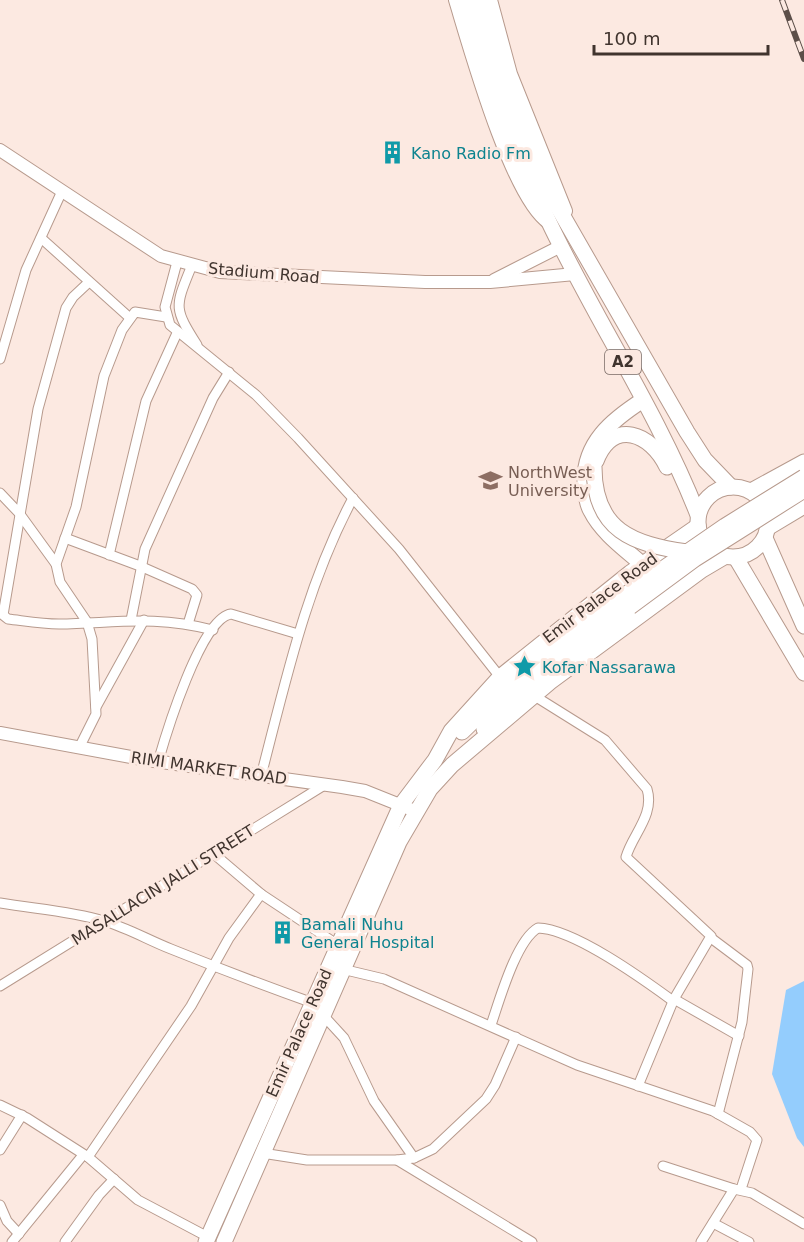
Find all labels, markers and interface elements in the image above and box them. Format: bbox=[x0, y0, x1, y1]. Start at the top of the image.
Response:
scale bar bbox=[594, 18, 768, 56]
text: 100 m bbox=[603, 28, 661, 49]
building icon: Kano Radio Fm bbox=[380, 140, 406, 166]
place label: Kano Radio Fm bbox=[411, 144, 531, 163]
street label: Stadium Road bbox=[207, 259, 321, 287]
road number: A2 bbox=[605, 350, 641, 374]
place label: NorthWest University bbox=[508, 463, 592, 500]
school or university icon: NorthWest University bbox=[477, 468, 503, 494]
street label: Emir Palace Road bbox=[539, 549, 661, 647]
place icon: Kofar Nassarawa bbox=[511, 654, 537, 680]
place label: Kofar Nassarawa bbox=[542, 658, 676, 677]
street label: RIMI MARKET ROAD bbox=[130, 748, 288, 788]
street label: MASALLACIN JALLI STREET bbox=[68, 821, 258, 949]
place label: Bamali Nuhu General Hospital bbox=[301, 915, 434, 952]
building icon: Bamali Nuhu General Hospital bbox=[270, 920, 296, 946]
street label: Emir Palace Road bbox=[262, 966, 336, 1100]

